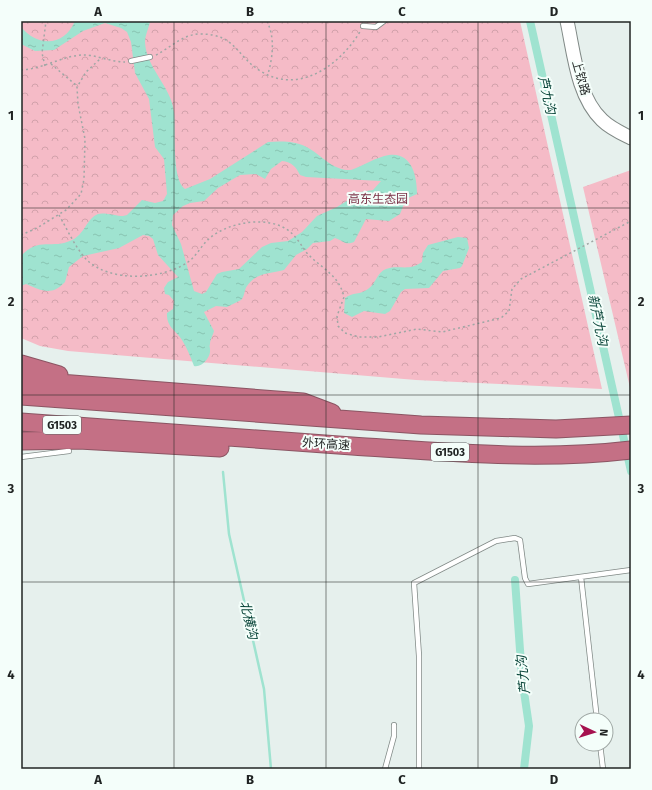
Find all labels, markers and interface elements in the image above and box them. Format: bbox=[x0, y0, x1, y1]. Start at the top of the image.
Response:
text: A bbox=[93, 4, 102, 19]
text: B bbox=[246, 4, 254, 19]
text: C bbox=[398, 4, 406, 19]
text: D bbox=[550, 4, 559, 19]
street label: 上钦路 bbox=[569, 59, 593, 97]
water label: 芦九沟 bbox=[535, 74, 559, 118]
text: 1 bbox=[8, 108, 14, 123]
text: 1 bbox=[638, 108, 644, 123]
park label: 高东生态园 bbox=[348, 192, 408, 206]
water label: 新芦九沟 bbox=[585, 293, 611, 349]
text: 2 bbox=[8, 294, 15, 309]
text: 2 bbox=[638, 294, 645, 309]
road number: G1503 bbox=[43, 416, 81, 434]
street label: 外环高速 bbox=[302, 435, 350, 453]
road number: G1503 bbox=[431, 443, 469, 461]
text: 3 bbox=[7, 481, 15, 496]
text: 3 bbox=[637, 481, 645, 496]
water label: 北横沟 bbox=[237, 599, 261, 643]
water label: 芦九沟 bbox=[513, 653, 532, 695]
text: 4 bbox=[7, 667, 15, 682]
text: 4 bbox=[637, 667, 645, 682]
north arrow bbox=[574, 712, 614, 752]
text: N bbox=[597, 729, 610, 737]
text: A bbox=[93, 772, 102, 787]
text: B bbox=[246, 772, 254, 787]
text: C bbox=[398, 772, 406, 787]
text: D bbox=[550, 772, 559, 787]

